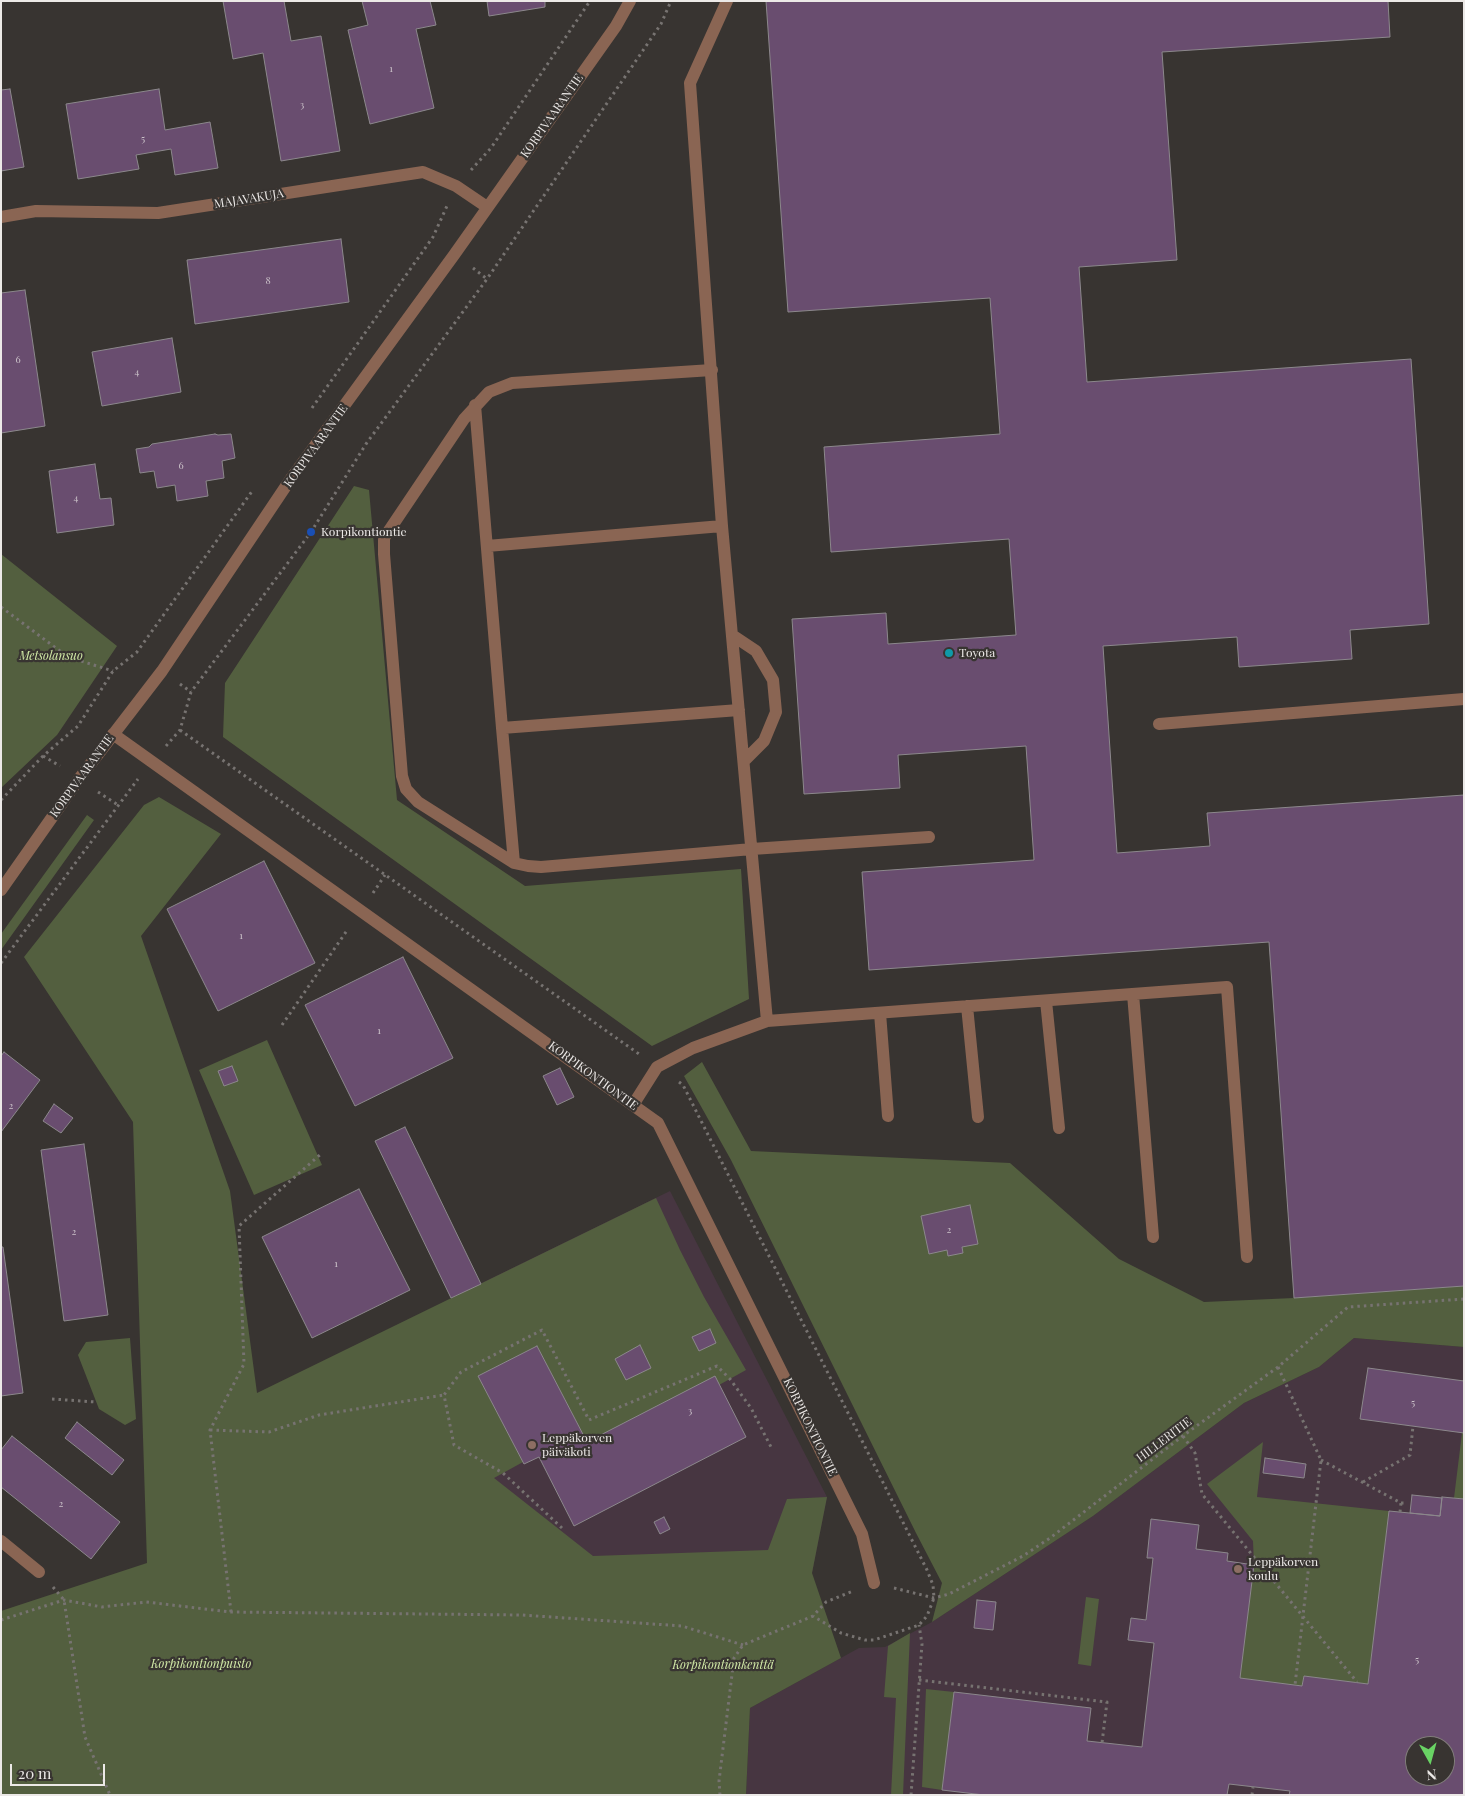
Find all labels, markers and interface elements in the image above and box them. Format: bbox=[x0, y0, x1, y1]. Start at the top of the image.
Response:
house number: 1 bbox=[389, 63, 393, 75]
street label: KORPIVAARANTIE bbox=[518, 71, 586, 161]
house number: 3 bbox=[300, 99, 304, 111]
house number: 5 bbox=[141, 133, 145, 145]
street label: MAJAVAKUJA bbox=[213, 186, 285, 212]
house number: 8 bbox=[265, 275, 271, 287]
house number: 6 bbox=[15, 354, 21, 366]
house number: 4 bbox=[135, 366, 139, 378]
street label: KORPIVAARANTIE bbox=[281, 402, 351, 490]
house number: 6 bbox=[178, 460, 184, 472]
house number: 4 bbox=[74, 492, 78, 504]
place label: Korpikontiontie bbox=[321, 525, 407, 539]
marker: Korpikontiontie bbox=[305, 526, 317, 538]
place label: Toyota bbox=[959, 646, 995, 660]
marker: Toyota bbox=[943, 647, 955, 659]
park label: Metsolansuo bbox=[19, 649, 83, 663]
street label: KORPIVAARANTIE bbox=[47, 732, 117, 820]
house number: 1 bbox=[239, 930, 243, 942]
house number: 1 bbox=[377, 1025, 381, 1037]
street label: KORPIKONTIONTIE bbox=[545, 1039, 641, 1113]
house number: 2 bbox=[9, 1100, 13, 1112]
house number: 2 bbox=[947, 1224, 951, 1236]
house number: 2 bbox=[72, 1226, 76, 1238]
house number: 1 bbox=[334, 1258, 338, 1270]
street label: KORPIKONTIONTIE bbox=[780, 1376, 840, 1478]
house number: 5 bbox=[1411, 1397, 1415, 1409]
house number: 3 bbox=[688, 1405, 692, 1417]
street label: HILLERITIE bbox=[1134, 1415, 1194, 1465]
place label: Leppäkorven päiväkoti bbox=[542, 1431, 612, 1459]
marker: Leppäkorven päiväkoti bbox=[526, 1439, 538, 1451]
house number: 2 bbox=[59, 1498, 63, 1510]
place label: Leppäkorven koulu bbox=[1248, 1555, 1318, 1583]
marker: Leppäkorven koulu bbox=[1232, 1563, 1244, 1575]
house number: 5 bbox=[1415, 1654, 1419, 1666]
park label: Korpikontionpuisto bbox=[151, 1657, 251, 1671]
park label: Korpikontionkenttä bbox=[672, 1658, 774, 1672]
north arrow bbox=[1405, 1736, 1455, 1786]
scale bar bbox=[12, 1754, 108, 1786]
text: 20 m bbox=[18, 1763, 51, 1783]
text: N bbox=[1426, 1765, 1438, 1785]

